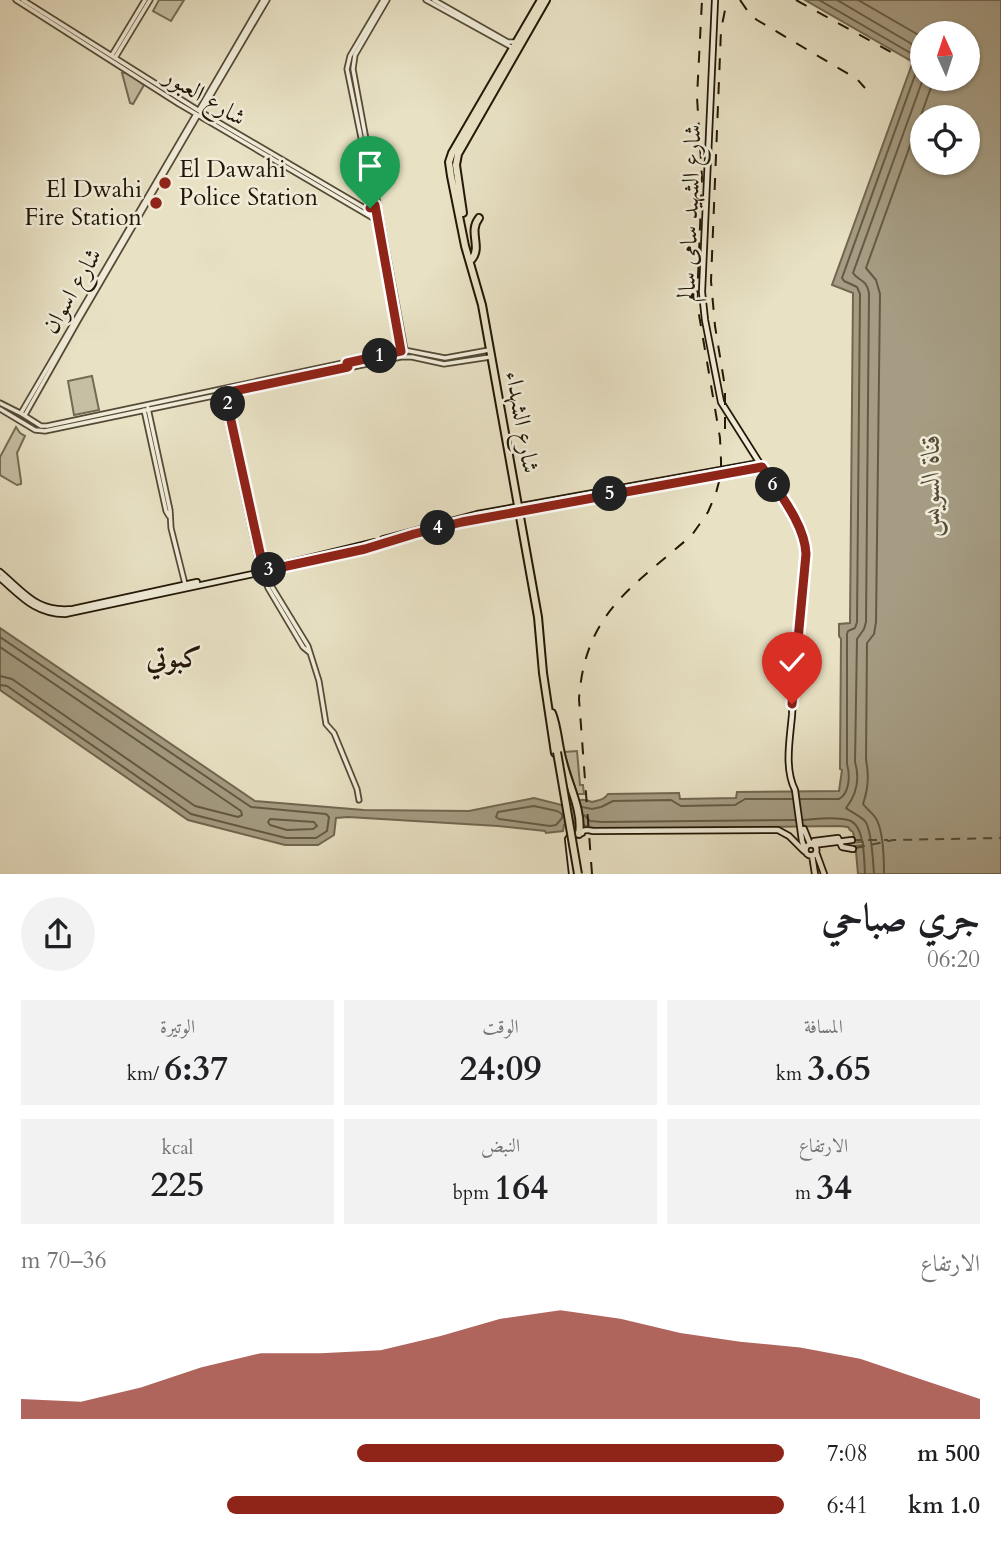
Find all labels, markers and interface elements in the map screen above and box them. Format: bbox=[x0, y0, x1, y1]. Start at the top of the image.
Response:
north arrow bbox=[910, 21, 980, 91]
map controls bbox=[910, 21, 980, 175]
street label: شارع العبور bbox=[155, 59, 252, 137]
button: locate bbox=[910, 105, 980, 175]
street label: شارع الشهيد سامى سالم bbox=[670, 124, 714, 302]
pin bbox=[340, 136, 400, 208]
icon: arrive bbox=[351, 147, 389, 185]
place label: El Dawahi Police Station bbox=[179, 153, 319, 214]
place label: El Dwahi Fire Station bbox=[25, 173, 142, 234]
marker: El Dawahi Police Station bbox=[157, 175, 173, 191]
marker: El Dwahi Fire Station bbox=[148, 195, 164, 211]
street label: شارع اسوان bbox=[34, 242, 112, 342]
pin: 1 bbox=[362, 338, 398, 374]
text: 1 bbox=[375, 342, 384, 368]
street label: شارع الشهداء bbox=[494, 368, 547, 476]
pin: 2 bbox=[210, 386, 246, 422]
text: 2 bbox=[223, 390, 232, 416]
water label: قناة السويس bbox=[913, 434, 948, 538]
pin: 6 bbox=[756, 468, 790, 503]
text: 6 bbox=[768, 471, 777, 497]
pin: 5 bbox=[592, 476, 628, 512]
text: 5 bbox=[605, 480, 614, 506]
pin: 4 bbox=[420, 510, 456, 546]
text: 4 bbox=[433, 514, 442, 540]
pin: 3 bbox=[252, 552, 286, 588]
text: 3 bbox=[264, 556, 273, 582]
pin bbox=[762, 632, 822, 704]
district label: كبوتي bbox=[145, 639, 202, 680]
icon: check bbox=[773, 643, 811, 681]
text: جري صباحي bbox=[821, 892, 980, 944]
button: share bbox=[21, 897, 95, 971]
text: 06:20 bbox=[927, 944, 980, 975]
text: الوتيرة bbox=[160, 1014, 195, 1040]
text: الوقت bbox=[482, 1014, 519, 1040]
text: المسافة bbox=[804, 1014, 843, 1040]
text: 6:37 bbox=[164, 1045, 228, 1093]
text: 24:09 bbox=[460, 1045, 541, 1093]
text: 3.65 bbox=[807, 1045, 871, 1093]
text: /km bbox=[127, 1061, 164, 1087]
text: km bbox=[776, 1061, 807, 1087]
text: النبض bbox=[481, 1133, 520, 1159]
text: الارتفاع bbox=[799, 1133, 848, 1159]
text: kcal bbox=[162, 1135, 193, 1161]
text: 225 bbox=[151, 1161, 204, 1209]
text: 164 bbox=[494, 1164, 548, 1212]
text: 34 bbox=[816, 1164, 852, 1212]
text: bpm bbox=[453, 1180, 494, 1206]
text: m bbox=[795, 1180, 816, 1206]
text: 36–70 m bbox=[21, 1245, 106, 1276]
text: الارتفاع bbox=[920, 1248, 980, 1279]
text: 7:08 bbox=[827, 1438, 868, 1469]
text: 500 m bbox=[917, 1438, 980, 1469]
text: 6:41 bbox=[827, 1490, 868, 1521]
text: 1.0 km bbox=[908, 1490, 980, 1521]

